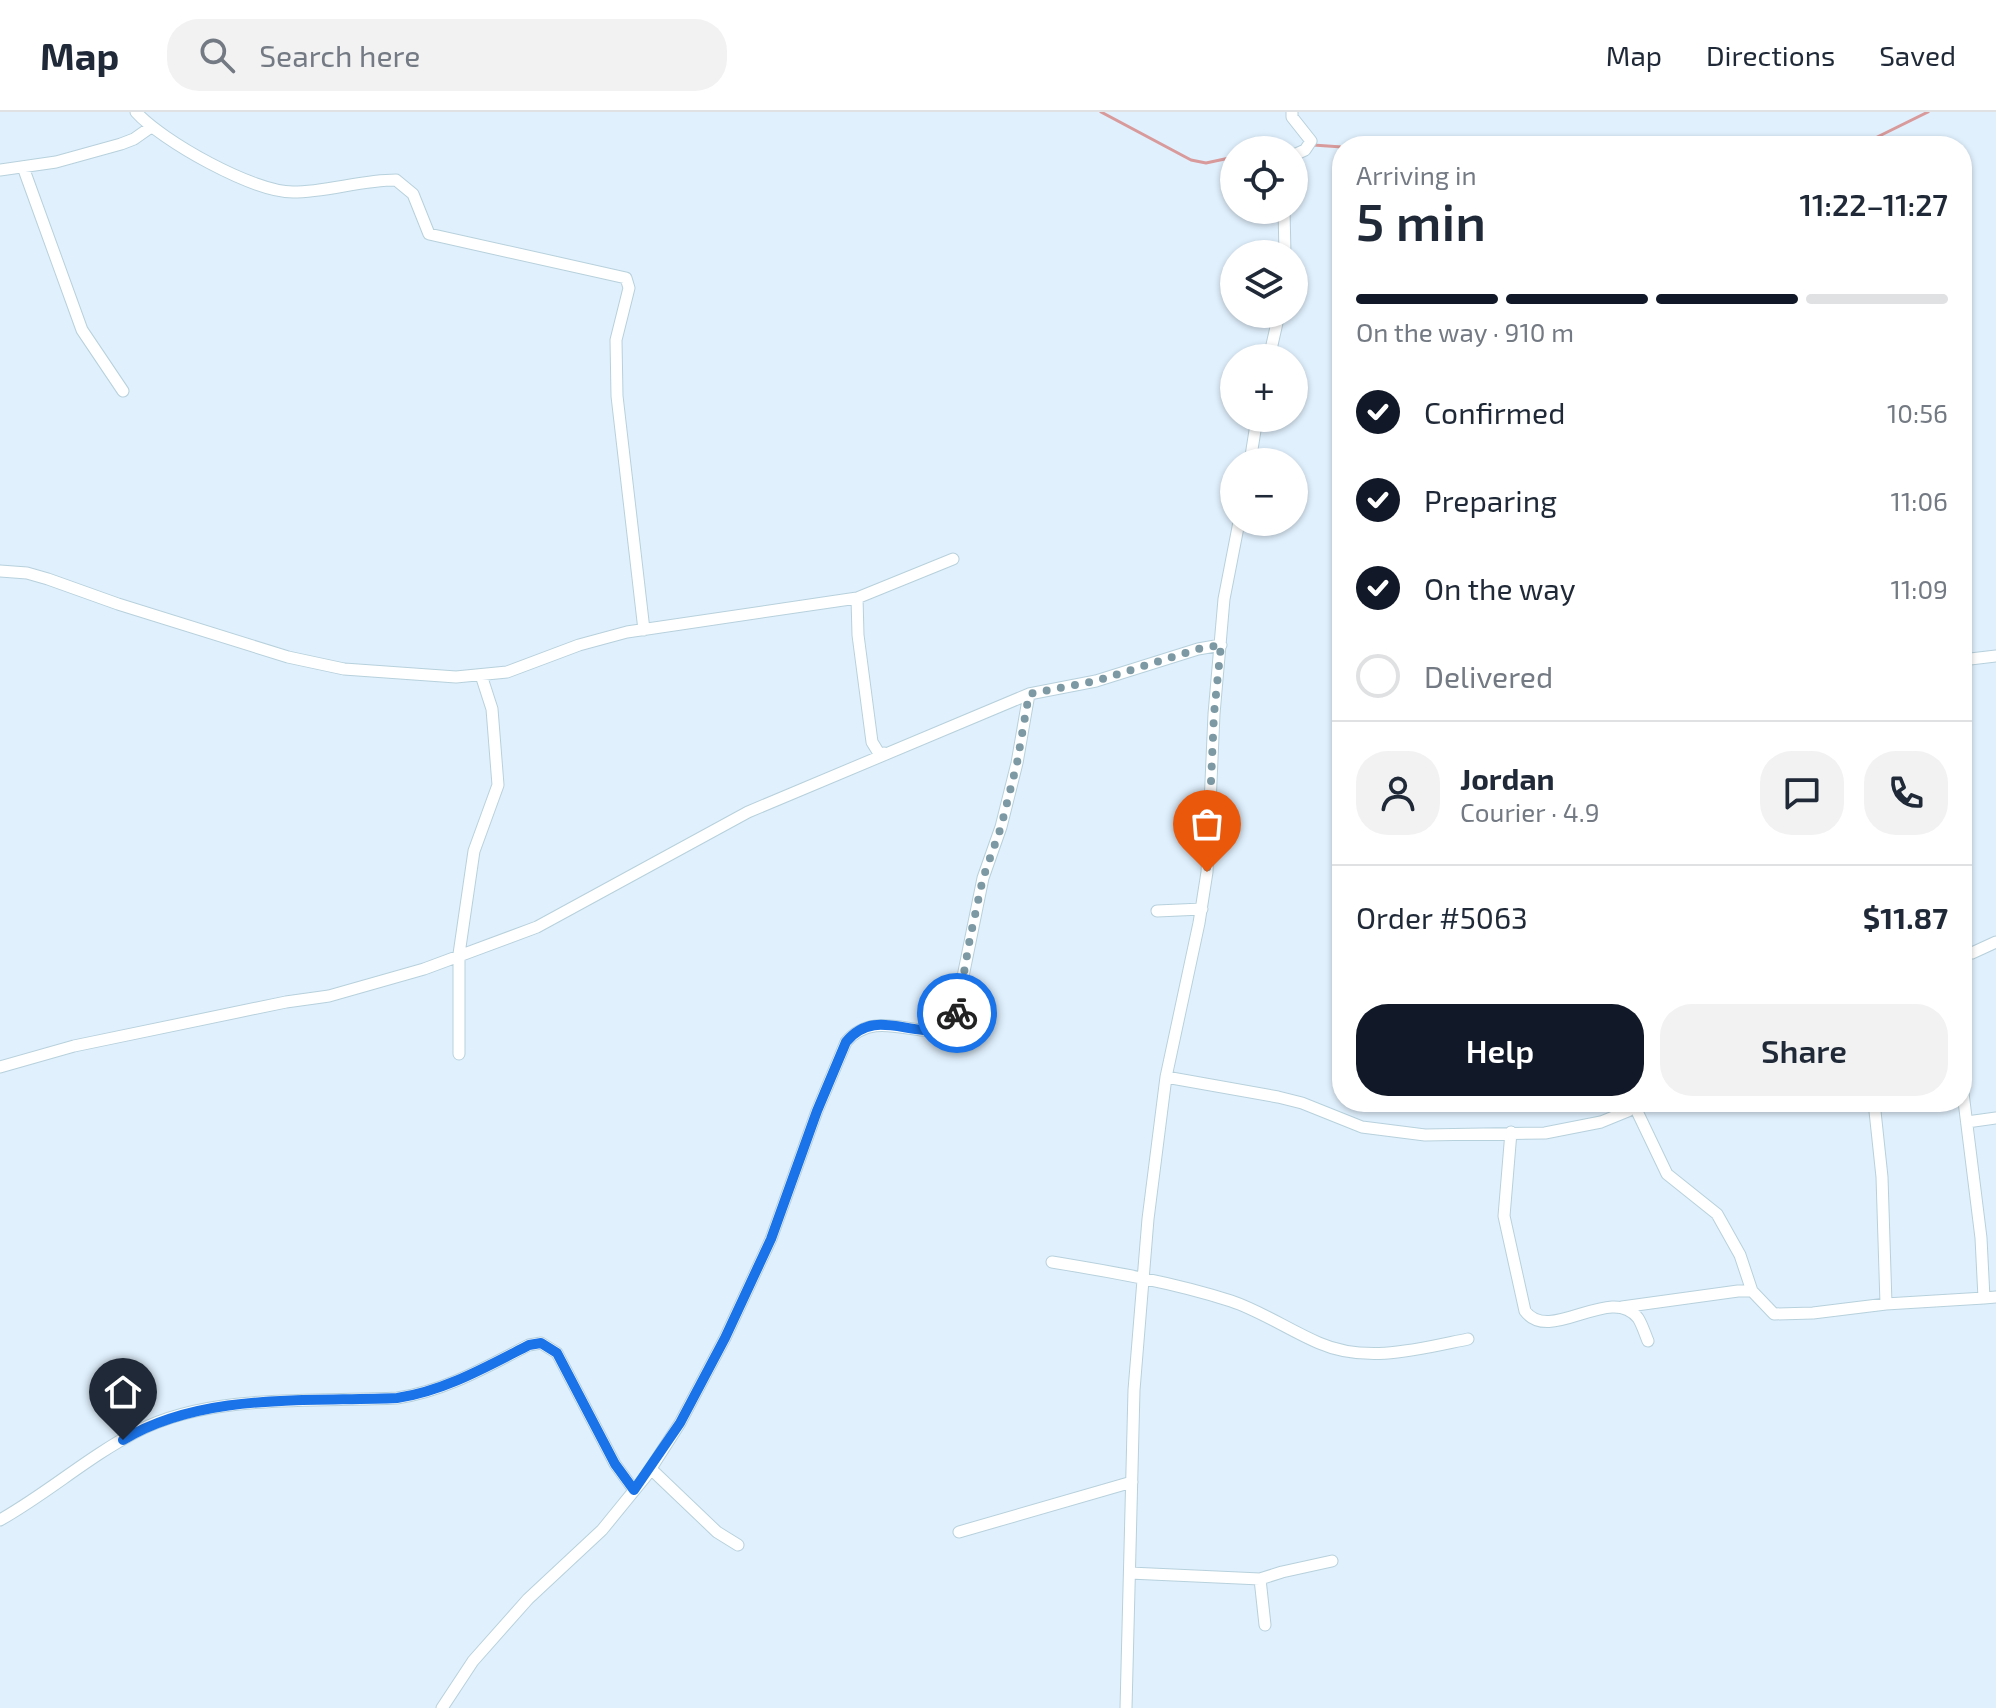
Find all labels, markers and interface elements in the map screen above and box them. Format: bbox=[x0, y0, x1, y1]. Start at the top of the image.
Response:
search box bbox=[167, 19, 727, 91]
text: Map bbox=[40, 32, 119, 78]
icon: search bbox=[195, 33, 239, 77]
text: Search here bbox=[259, 37, 420, 73]
text: Map bbox=[1606, 38, 1662, 72]
text: Directions bbox=[1706, 38, 1835, 72]
text: Saved bbox=[1879, 38, 1956, 72]
map controls bbox=[1220, 136, 1308, 536]
button: locate bbox=[1220, 136, 1308, 224]
text: Arriving in bbox=[1356, 159, 1477, 190]
text: 11:22–11:27 bbox=[1800, 186, 1948, 222]
text: 5 min bbox=[1356, 189, 1486, 251]
button: layers bbox=[1220, 240, 1308, 328]
text: On the way · 910 m bbox=[1356, 316, 1574, 347]
button: + bbox=[1220, 344, 1308, 432]
icon: check bbox=[1356, 390, 1400, 434]
text: Confirmed bbox=[1424, 394, 1565, 430]
text: 10:56 bbox=[1887, 397, 1948, 428]
button: − bbox=[1220, 448, 1308, 536]
icon: check bbox=[1356, 478, 1400, 522]
text: Preparing bbox=[1424, 482, 1557, 518]
text: 11:06 bbox=[1891, 485, 1948, 516]
icon: check bbox=[1356, 566, 1400, 610]
text: On the way bbox=[1424, 570, 1576, 606]
text: 11:09 bbox=[1891, 573, 1948, 604]
text: Delivered bbox=[1424, 658, 1553, 694]
button: person bbox=[1356, 751, 1440, 835]
button: chat bbox=[1760, 751, 1844, 835]
button: phone bbox=[1864, 751, 1948, 835]
text: Jordan bbox=[1460, 760, 1555, 796]
pin bbox=[1173, 790, 1241, 872]
text: Courier · 4.9 bbox=[1460, 796, 1600, 827]
icon: bag bbox=[1185, 802, 1229, 846]
text: Order #5063 bbox=[1356, 899, 1528, 935]
text: $11.87 bbox=[1863, 899, 1948, 935]
courier bbox=[917, 973, 997, 1053]
icon: bike bbox=[935, 991, 979, 1035]
button: Help bbox=[1356, 1004, 1644, 1096]
button: Share bbox=[1660, 1004, 1948, 1096]
pin bbox=[89, 1358, 157, 1440]
icon: home bbox=[101, 1370, 145, 1414]

